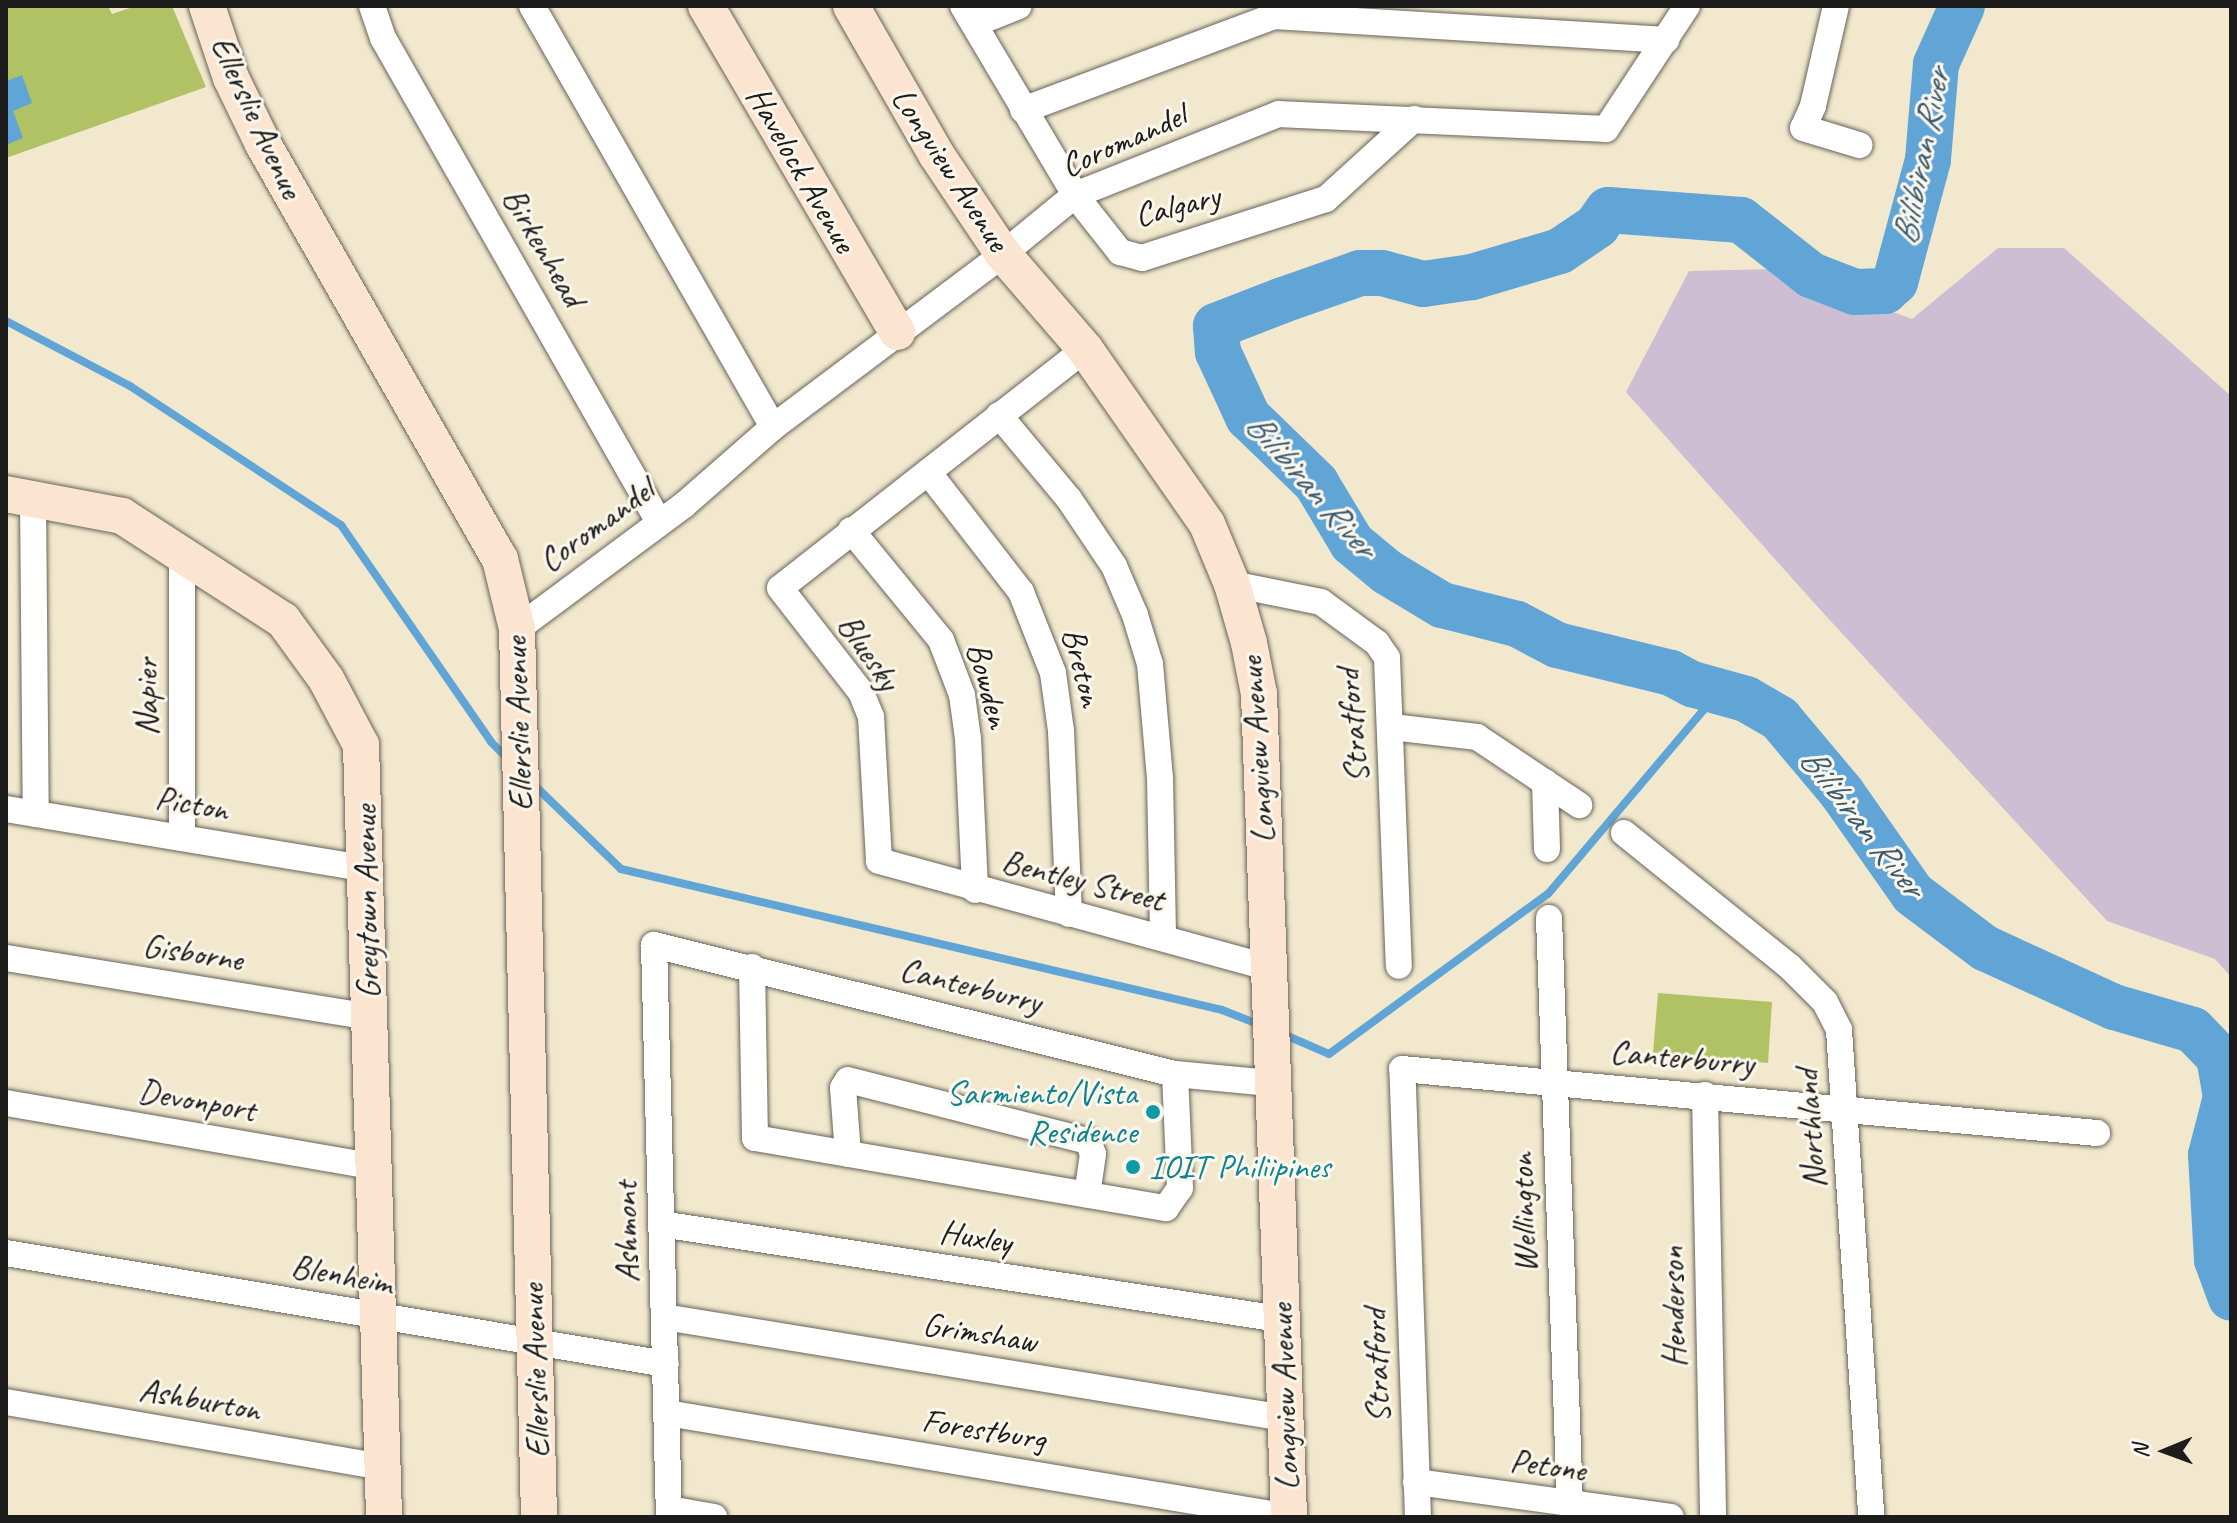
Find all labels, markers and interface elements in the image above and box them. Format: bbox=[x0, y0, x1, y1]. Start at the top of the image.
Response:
street label: Ellerslie Avenue bbox=[202, 30, 312, 204]
water label: Bilibiran River bbox=[1883, 66, 1959, 248]
street label: Havelock Avenue bbox=[738, 79, 866, 259]
street label: Longview Avenue bbox=[883, 80, 1019, 258]
street label: Coromandel bbox=[1054, 94, 1192, 186]
street label: Calgary bbox=[1130, 175, 1224, 235]
street label: Birkenhead bbox=[494, 180, 594, 314]
water label: Bilibiran River bbox=[1236, 404, 1386, 566]
street label: Coromandel bbox=[530, 470, 662, 580]
street label: Bluesky bbox=[829, 606, 909, 698]
street label: Breton bbox=[1054, 623, 1112, 711]
street label: Ellerslie Avenue bbox=[495, 636, 541, 812]
street label: Bowden bbox=[958, 638, 1020, 732]
street label: Longview Avenue bbox=[1230, 656, 1284, 844]
street label: Napier bbox=[126, 658, 166, 736]
street label: Stratford bbox=[1327, 667, 1377, 785]
water label: Bilibiran River bbox=[1790, 739, 1934, 905]
street label: Picton bbox=[152, 777, 232, 829]
street label: Greytown Avenue bbox=[344, 805, 388, 999]
street label: Bentley Street bbox=[998, 840, 1168, 920]
street label: Gisborne bbox=[140, 924, 246, 980]
street label: Canterburry bbox=[896, 948, 1046, 1022]
street label: Canterburry bbox=[1608, 1030, 1756, 1084]
street label: Northland bbox=[1785, 1068, 1835, 1190]
street label: Devonport bbox=[135, 1070, 259, 1130]
place label: Sarmiento/Vista Residence bbox=[946, 1072, 1137, 1152]
marker: Sarmiento/Vista Residence bbox=[1144, 1103, 1162, 1121]
place label: IOIT Philiipines bbox=[1149, 1147, 1330, 1187]
street label: Wellington bbox=[1501, 1152, 1545, 1274]
marker: IOIT Philiipines bbox=[1124, 1158, 1142, 1176]
street label: Ashmont bbox=[605, 1181, 647, 1283]
street label: Huxley bbox=[937, 1210, 1015, 1262]
street label: Blenheim bbox=[288, 1245, 396, 1303]
street label: Henderson bbox=[1652, 1246, 1694, 1368]
street label: Ellerslie Avenue bbox=[512, 1283, 558, 1459]
street label: Grimshaw bbox=[920, 1303, 1040, 1361]
street label: Longview Avenue bbox=[1260, 1303, 1308, 1491]
street label: Stratford bbox=[1354, 1308, 1398, 1424]
street label: Ashburton bbox=[136, 1368, 264, 1430]
street label: Forestburg bbox=[919, 1399, 1049, 1459]
north arrow bbox=[2125, 1411, 2205, 1491]
street label: Petone bbox=[1508, 1440, 1588, 1490]
text: N bbox=[2127, 1444, 2155, 1458]

